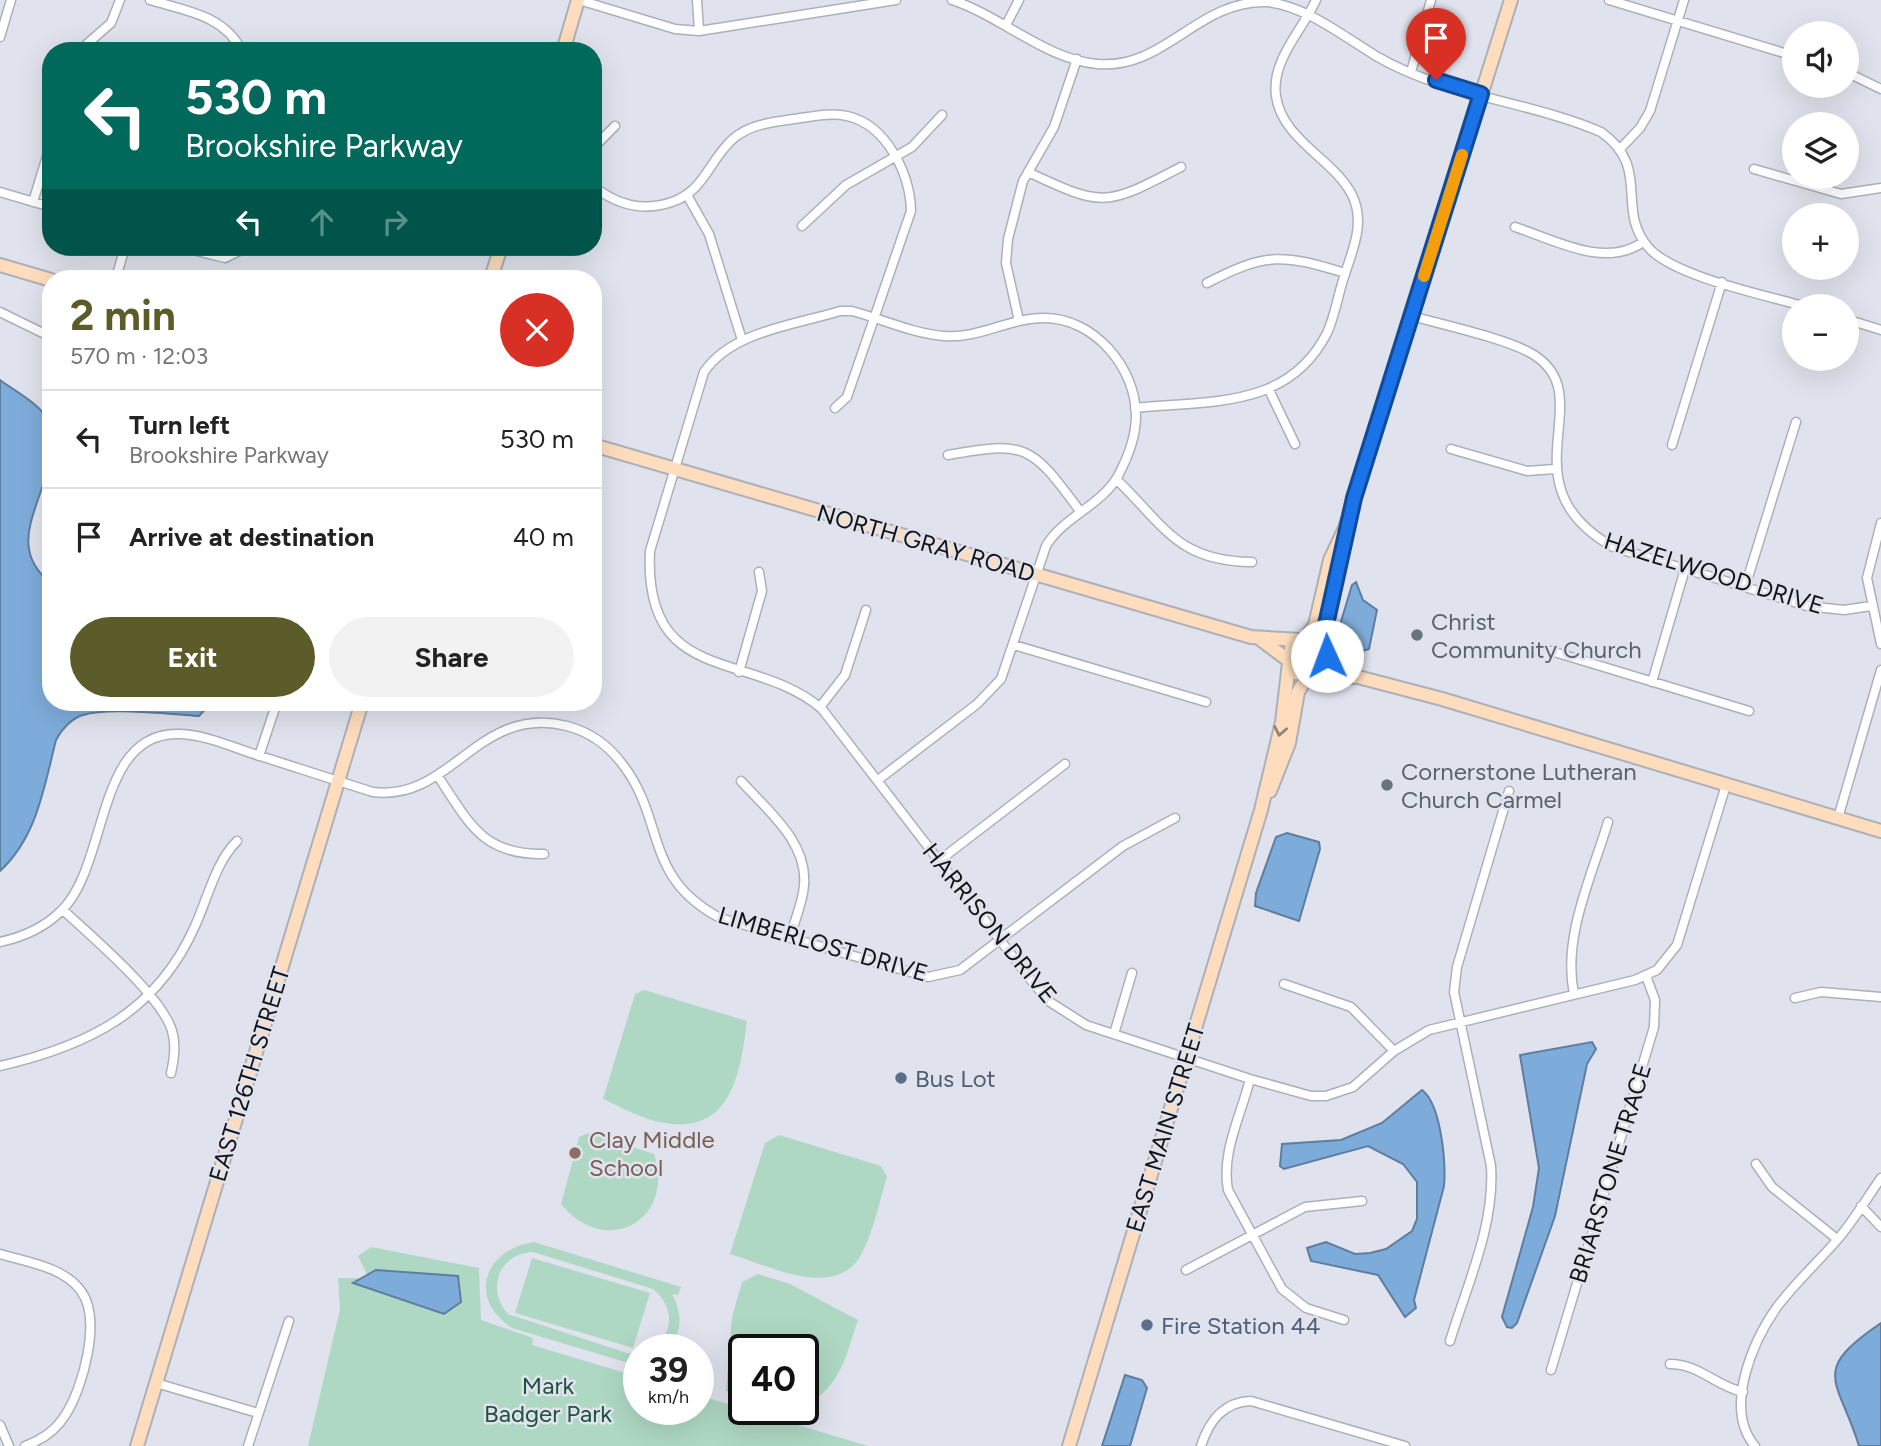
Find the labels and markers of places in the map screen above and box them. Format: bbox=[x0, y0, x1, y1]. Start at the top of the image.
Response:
pin bbox=[1406, 8, 1466, 80]
place label: Christ Community Church bbox=[1431, 607, 1642, 664]
marker: Christ Community Church bbox=[1409, 627, 1425, 643]
place label: Cornerstone Lutheran Church Carmel bbox=[1401, 757, 1637, 814]
marker: Cornerstone Lutheran Church Carmel bbox=[1379, 777, 1395, 793]
place label: Bus Lot bbox=[915, 1064, 996, 1093]
marker: Bus Lot bbox=[893, 1070, 909, 1086]
place label: Clay Middle School bbox=[589, 1125, 715, 1182]
marker: Clay Middle School bbox=[567, 1145, 583, 1161]
place label: Fire Station 44 bbox=[1161, 1311, 1321, 1340]
marker: Fire Station 44 bbox=[1139, 1317, 1155, 1333]

